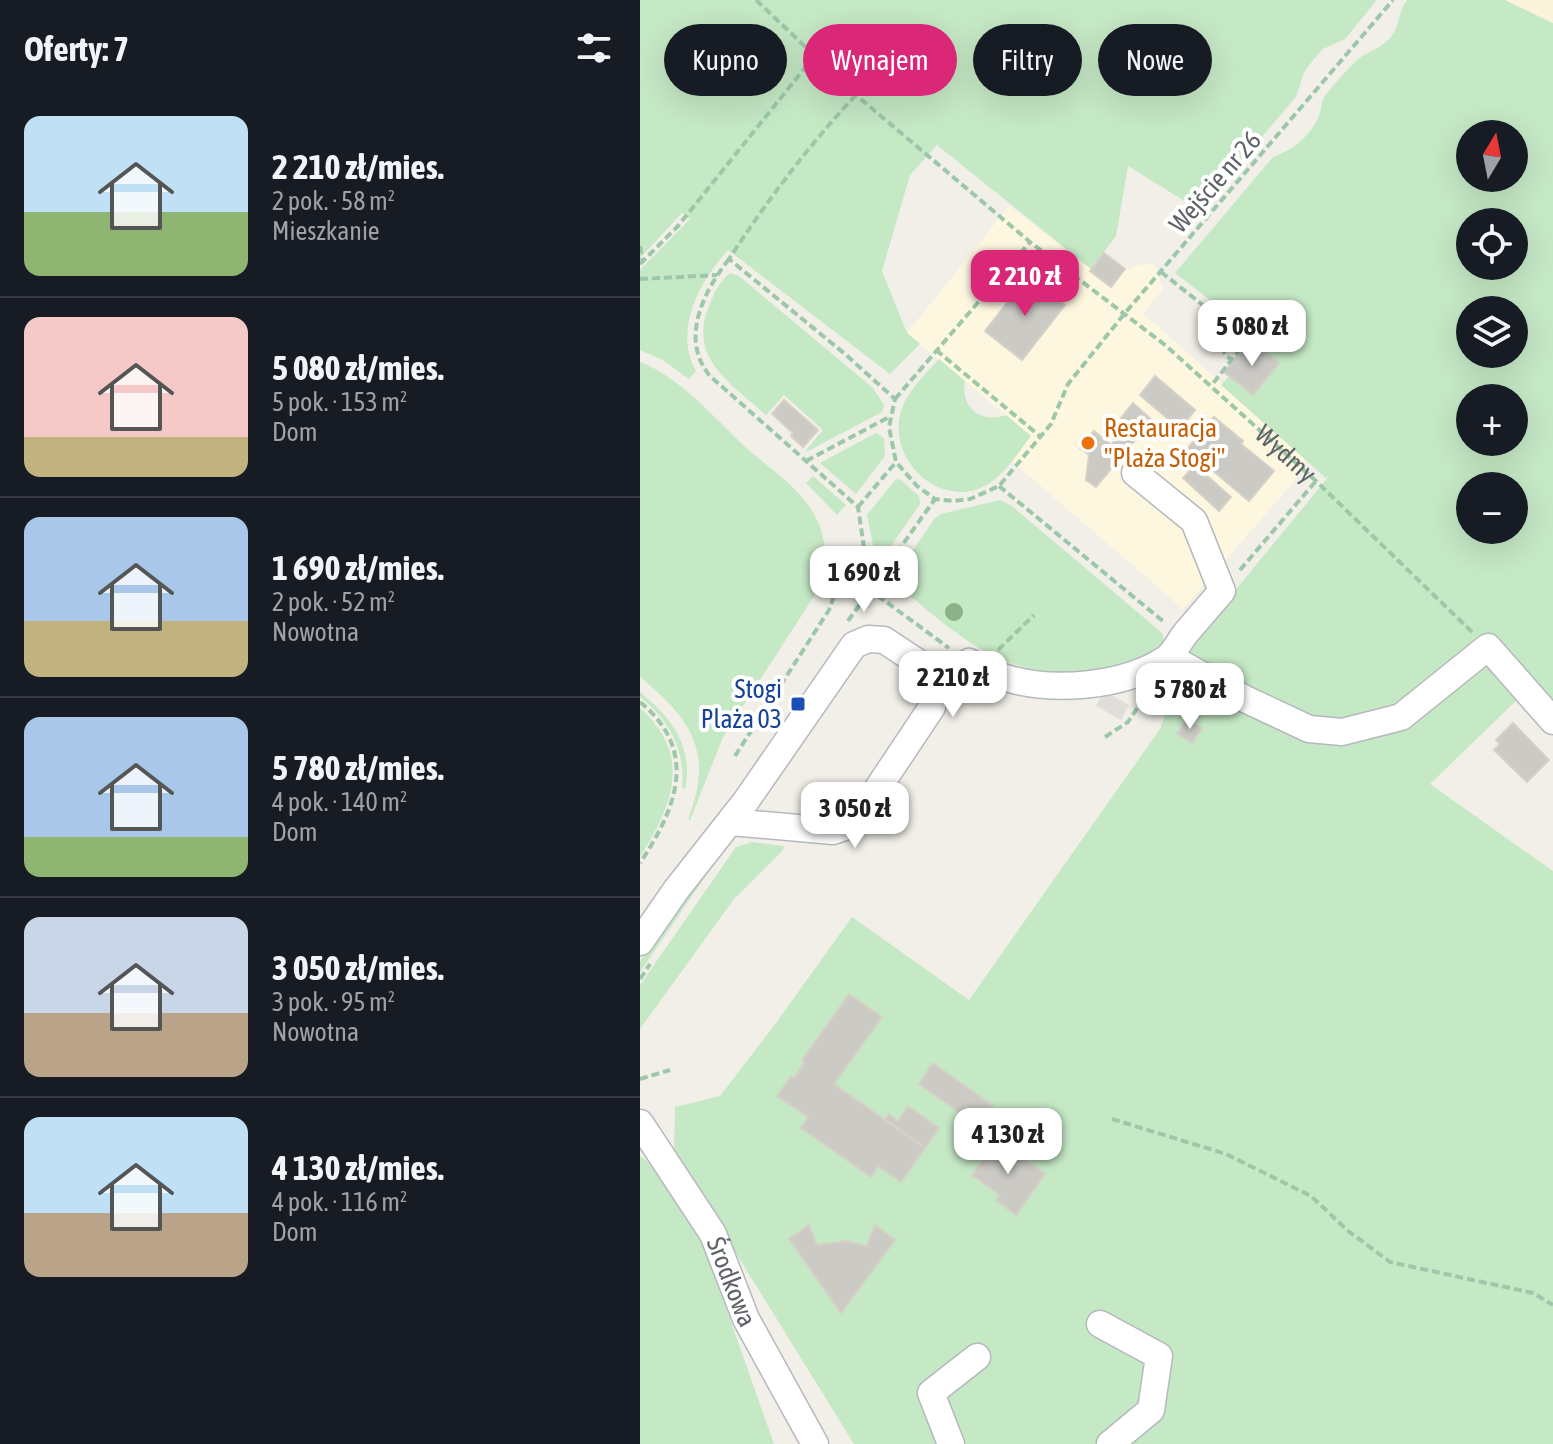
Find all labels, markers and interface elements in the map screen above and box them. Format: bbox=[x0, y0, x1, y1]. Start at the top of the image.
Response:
chip: Kupno bbox=[664, 24, 787, 96]
chip: Wynajem bbox=[803, 24, 957, 96]
chip: Filtry bbox=[973, 24, 1082, 96]
chip: Nowe bbox=[1098, 24, 1212, 96]
icon: filters bbox=[572, 26, 616, 70]
text: Oferty: 7 bbox=[24, 29, 129, 68]
north arrow bbox=[1456, 120, 1528, 192]
map controls bbox=[1456, 120, 1528, 544]
street label: Wejście nr 26 bbox=[1163, 125, 1267, 239]
text: 2 210 zł/mies. bbox=[272, 147, 444, 186]
icon: home bbox=[88, 148, 184, 244]
text: 2 pok. · 58 m² bbox=[272, 186, 395, 216]
button: locate bbox=[1456, 208, 1528, 280]
text: Mieszkanie bbox=[272, 216, 380, 246]
pin: 2 210 zł bbox=[942, 250, 1108, 318]
text: 2 210 zł bbox=[989, 261, 1061, 291]
button: layers bbox=[1456, 296, 1528, 368]
pin: 5 080 zł bbox=[1169, 300, 1335, 368]
text: 5 080 zł bbox=[1216, 311, 1288, 341]
text: 5 080 zł/mies. bbox=[272, 348, 444, 387]
icon: home bbox=[88, 349, 184, 445]
button: + bbox=[1456, 384, 1528, 456]
text: 5 pok. · 153 m² bbox=[272, 387, 407, 417]
place label: Restauracja "Plaża Stogi" bbox=[1104, 413, 1225, 473]
text: Dom bbox=[272, 417, 318, 447]
street label: Wydmy bbox=[1249, 419, 1322, 489]
marker: Restauracja "Plaża Stogi" bbox=[1079, 434, 1097, 452]
button: − bbox=[1456, 472, 1528, 544]
pin: 1 690 zł bbox=[781, 546, 947, 614]
text: 1 690 zł/mies. bbox=[272, 548, 444, 587]
icon: home bbox=[88, 549, 184, 645]
text: 1 690 zł bbox=[828, 557, 900, 587]
text: 2 pok. · 52 m² bbox=[272, 587, 395, 617]
text: Nowotna bbox=[272, 617, 359, 647]
pin: 2 210 zł bbox=[870, 651, 1036, 719]
text: 2 210 zł bbox=[917, 662, 989, 692]
pin: 5 780 zł bbox=[1107, 663, 1273, 731]
place label: Stogi Plaża 03 bbox=[701, 674, 782, 734]
text: 5 780 zł bbox=[1154, 674, 1226, 704]
marker: Stogi Plaża 03 bbox=[789, 695, 807, 713]
text: 5 780 zł/mies. bbox=[272, 748, 444, 787]
icon: home bbox=[88, 749, 184, 845]
pin: 3 050 zł bbox=[772, 782, 938, 850]
text: 4 pok. · 140 m² bbox=[272, 787, 407, 817]
text: 3 050 zł bbox=[819, 793, 891, 823]
text: Dom bbox=[272, 817, 318, 847]
text: 3 050 zł/mies. bbox=[272, 948, 444, 987]
icon: home bbox=[88, 949, 184, 1045]
text: 3 pok. · 95 m² bbox=[272, 987, 395, 1017]
text: Nowotna bbox=[272, 1017, 359, 1047]
pin: 4 130 zł bbox=[925, 1108, 1091, 1176]
text: 4 130 zł bbox=[972, 1119, 1044, 1149]
text: 4 130 zł/mies. bbox=[272, 1148, 444, 1187]
icon: home bbox=[88, 1149, 184, 1245]
text: 4 pok. · 116 m² bbox=[272, 1187, 407, 1217]
text: Dom bbox=[272, 1217, 318, 1247]
street label: Środkowa bbox=[701, 1233, 762, 1332]

